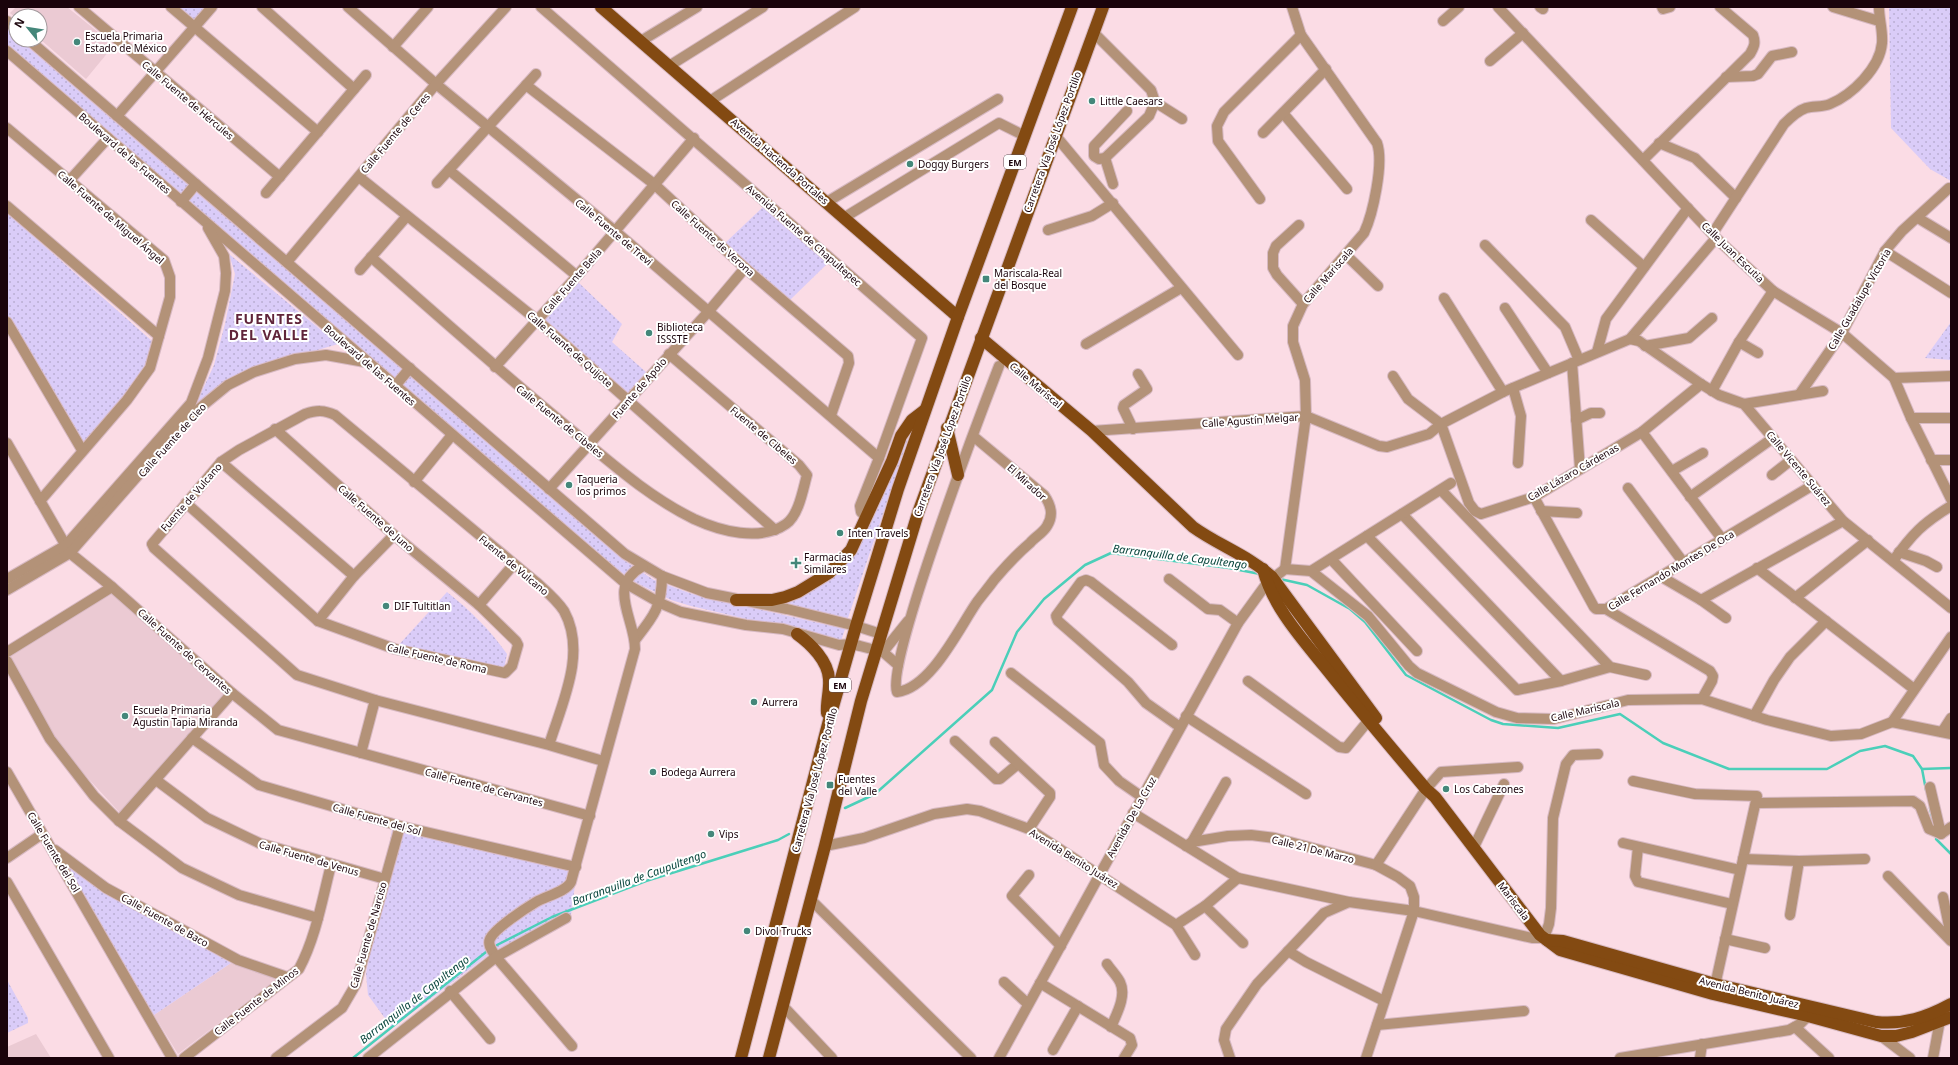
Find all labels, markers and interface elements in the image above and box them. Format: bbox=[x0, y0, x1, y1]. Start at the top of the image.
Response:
north arrow bbox=[8, 8, 48, 48]
text: N bbox=[10, 15, 28, 30]
place label: Escuela Primaria Estado de México bbox=[85, 29, 167, 55]
marker: Escuela Primaria Estado de México bbox=[72, 37, 82, 47]
street label: Calle Fuente de Hércules bbox=[139, 57, 237, 143]
street label: Carretera Vía José López Portillo bbox=[1020, 69, 1084, 215]
street label: Calle Fuente de Ceres bbox=[357, 90, 433, 176]
place label: Little Caesars bbox=[1100, 94, 1163, 108]
marker: Little Caesars bbox=[1087, 96, 1097, 106]
street label: Boulevard de las Fuentes bbox=[76, 109, 174, 197]
street label: Avenida Hacienda Portales bbox=[728, 115, 832, 208]
road number: EM bbox=[1004, 155, 1026, 169]
place label: Doggy Burgers bbox=[918, 157, 989, 171]
marker: Doggy Burgers bbox=[905, 159, 915, 169]
street label: Calle Fuente de Miguel Ángel bbox=[55, 167, 167, 267]
street label: Avenida Fuente de Chapultepec bbox=[743, 181, 865, 289]
street label: Calle Fuente de Trevi bbox=[572, 196, 656, 268]
street label: Calle Fuente de Verona bbox=[668, 197, 758, 279]
street label: Calle Juan Escutia bbox=[1699, 219, 1767, 285]
street label: Calle Mariscala bbox=[1300, 244, 1356, 306]
street label: Calle Fuente Bella bbox=[539, 245, 605, 317]
street label: Calle Guadalupe Victoria bbox=[1824, 246, 1894, 352]
place label: Mariscala-Real del Bosque bbox=[994, 266, 1062, 292]
marker: Mariscala-Real del Bosque bbox=[981, 274, 991, 284]
street label: Calle Fuente de Quijote bbox=[524, 308, 616, 390]
district label: FUENTES DEL VALLE bbox=[229, 309, 309, 344]
place label: Biblioteca ISSSTE bbox=[657, 320, 703, 346]
street label: Boulevard de las Fuentes bbox=[321, 321, 419, 409]
marker: Biblioteca ISSSTE bbox=[644, 328, 654, 338]
street label: Fuente de Apolo bbox=[609, 354, 669, 422]
street label: Calle Mariscal bbox=[1007, 359, 1065, 411]
street label: Carretera Vía José López Portillo bbox=[910, 373, 974, 519]
street label: Calle Fuente de Cibeles bbox=[513, 381, 607, 461]
street label: Calle Fuente de Cleo bbox=[135, 400, 209, 480]
street label: Fuente de Cibeles bbox=[728, 403, 800, 467]
street label: Calle Agustín Melgar bbox=[1201, 410, 1299, 430]
street label: Calle Vicente Suárez bbox=[1763, 428, 1835, 509]
street label: Calle Lázaro Cárdenas bbox=[1525, 440, 1621, 504]
street label: Fuente de Vulcano bbox=[157, 460, 225, 534]
street label: El Mirador bbox=[1004, 461, 1050, 503]
place label: Taqueria los primos bbox=[577, 472, 626, 498]
marker: Taqueria los primos bbox=[564, 480, 574, 490]
street label: Calle Fuente de Juno bbox=[335, 481, 417, 555]
place label: Inten Travels bbox=[848, 526, 909, 540]
street label: Calle Fernando Montes De Oca bbox=[1605, 527, 1737, 613]
marker: Inten Travels bbox=[835, 528, 845, 538]
street label: Fuente de Vulcano bbox=[476, 532, 552, 598]
water label: Barranquilla de Capultengo bbox=[1112, 540, 1248, 572]
place label: Farmacias Similares bbox=[804, 550, 852, 576]
marker: Farmacias Similares bbox=[791, 558, 801, 568]
place label: DIF Tultitlan bbox=[394, 599, 450, 613]
marker: DIF Tultitlan bbox=[381, 601, 391, 611]
street label: Calle Fuente de Cervantes bbox=[135, 605, 235, 697]
street label: Calle Fuente de Roma bbox=[386, 640, 488, 676]
road number: EM bbox=[829, 678, 851, 692]
place label: Aurrera bbox=[762, 695, 798, 709]
street label: Calle Mariscala bbox=[1549, 695, 1621, 725]
marker: Aurrera bbox=[749, 697, 759, 707]
place label: Escuela Primaria Agustin Tapia Miranda bbox=[133, 703, 238, 729]
street label: Carretera Vía José López Portillo bbox=[788, 706, 840, 854]
marker: Escuela Primaria Agustin Tapia Miranda bbox=[120, 711, 130, 721]
street label: Calle Fuente de Cervantes bbox=[423, 764, 545, 810]
place label: Bodega Aurrera bbox=[661, 765, 736, 779]
marker: Bodega Aurrera bbox=[648, 767, 658, 777]
place label: Fuentes del Valle bbox=[838, 772, 878, 798]
street label: Avenida De La Cruz bbox=[1103, 774, 1159, 860]
marker: Fuentes del Valle bbox=[825, 780, 835, 790]
place label: Los Cabezones bbox=[1454, 782, 1524, 796]
marker: Los Cabezones bbox=[1441, 784, 1451, 794]
street label: Calle Fuente del Sol bbox=[331, 800, 423, 838]
street label: Calle Fuente del Sol bbox=[24, 809, 84, 895]
street label: Avenida Benito Juárez bbox=[1027, 825, 1121, 891]
place label: Vips bbox=[719, 827, 739, 841]
marker: Vips bbox=[706, 829, 716, 839]
street label: Calle 21 De Marzo bbox=[1270, 832, 1356, 866]
street label: Calle Fuente de Venus bbox=[257, 837, 361, 879]
water label: Barranquilla de Caupultengo bbox=[570, 846, 708, 908]
street label: Mariscala bbox=[1495, 879, 1533, 923]
street label: Calle Fuente de Narciso bbox=[346, 880, 390, 990]
street label: Calle Fuente de Baco bbox=[119, 890, 211, 950]
place label: Divol Trucks bbox=[755, 924, 812, 938]
marker: Divol Trucks bbox=[742, 926, 752, 936]
water label: Barranquilla de Capultengo bbox=[356, 951, 472, 1047]
street label: Calle Fuente de Minos bbox=[211, 964, 301, 1038]
street label: Avenida Benito Juárez bbox=[1698, 973, 1801, 1011]

